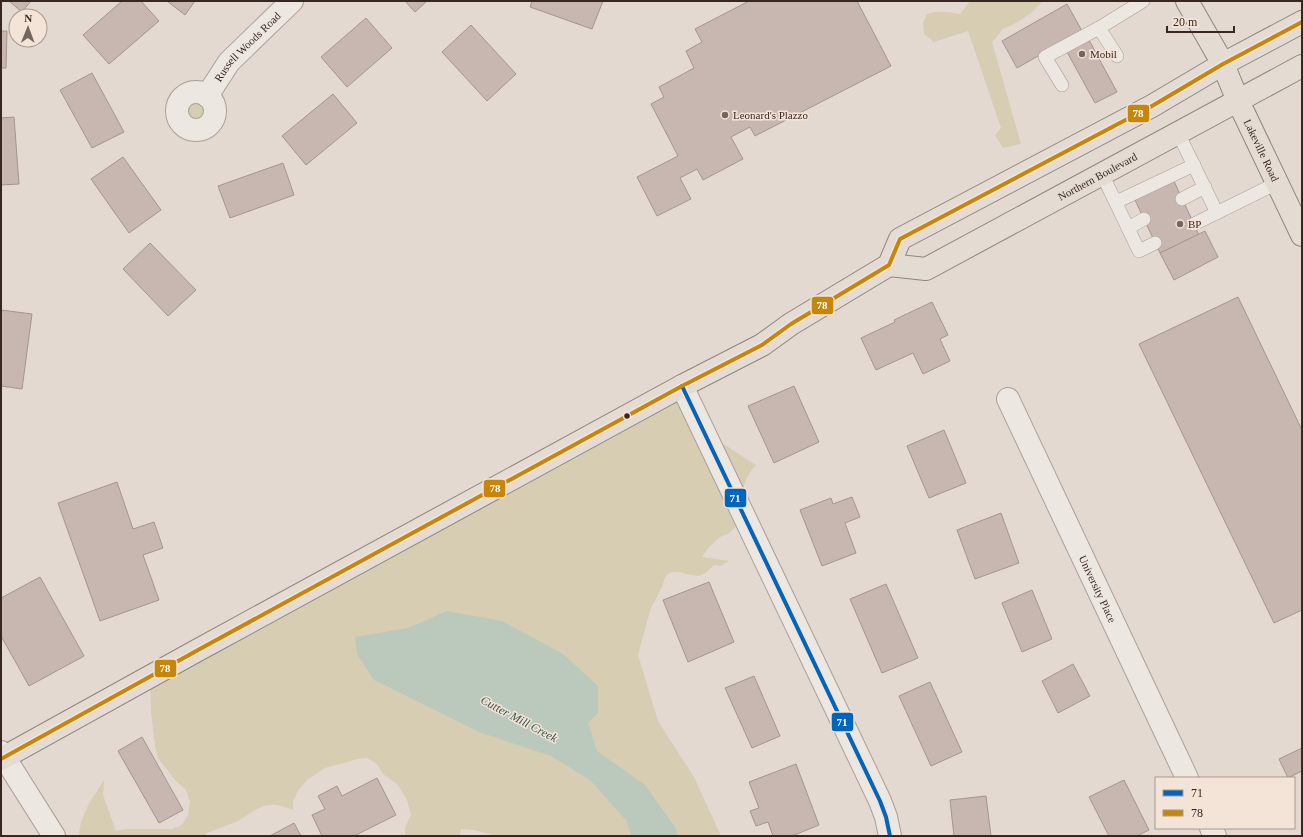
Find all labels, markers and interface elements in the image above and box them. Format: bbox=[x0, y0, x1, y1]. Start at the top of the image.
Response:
north arrow bbox=[8, 8, 48, 48]
scale bar bbox=[1167, 8, 1234, 34]
street label: Russell Woods Road bbox=[212, 9, 283, 84]
text: N bbox=[24, 12, 32, 24]
text: 20 m bbox=[1173, 15, 1198, 29]
place label: Mobil bbox=[1090, 48, 1117, 60]
marker: Mobil bbox=[1077, 49, 1087, 59]
line badge: 78 bbox=[1127, 104, 1150, 123]
text: 78 bbox=[1133, 107, 1144, 119]
place label: Leonard's Plazzo bbox=[733, 109, 808, 121]
marker: Leonard's Plazzo bbox=[720, 110, 730, 120]
street label: Lakeville Road bbox=[1242, 117, 1282, 184]
street label: Northern Boulevard bbox=[1056, 150, 1140, 203]
place label: BP bbox=[1188, 218, 1201, 230]
marker: BP bbox=[1175, 219, 1185, 229]
line badge: 78 bbox=[811, 296, 834, 315]
text: 78 bbox=[817, 299, 828, 311]
unlabelled marker bbox=[622, 411, 632, 421]
line badge: 78 bbox=[483, 479, 506, 498]
text: 78 bbox=[490, 482, 501, 494]
line badge: 71 bbox=[724, 488, 747, 508]
text: 71 bbox=[730, 492, 741, 504]
street label: University Place bbox=[1077, 553, 1119, 625]
line badge: 78 bbox=[154, 659, 177, 678]
text: 78 bbox=[160, 662, 171, 674]
water label: Cutter Mill Creek bbox=[478, 693, 560, 745]
line badge: 71 bbox=[831, 712, 854, 732]
text: 71 bbox=[837, 716, 848, 728]
legend bbox=[1155, 777, 1295, 829]
text: 71 bbox=[1191, 786, 1203, 800]
text: 78 bbox=[1191, 806, 1203, 820]

